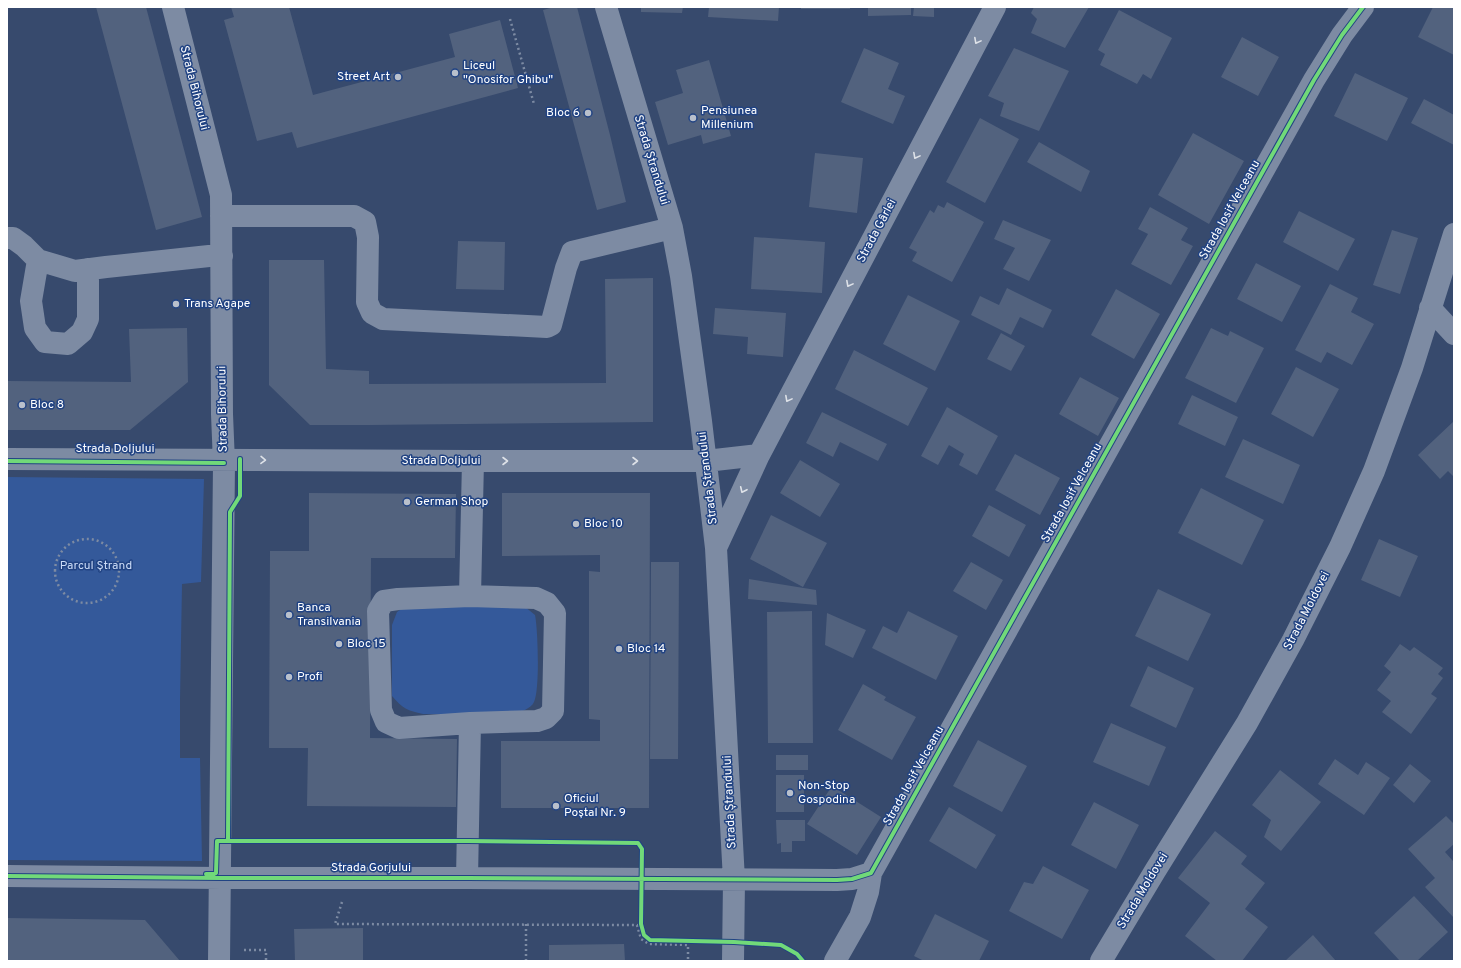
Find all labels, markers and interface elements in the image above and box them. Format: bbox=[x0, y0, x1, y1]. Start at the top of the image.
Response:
one-way arrow bbox=[974, 37, 982, 45]
street label: Strada Bihorului bbox=[176, 44, 212, 132]
place label: Liceul "Onosifor Ghibu" bbox=[463, 58, 553, 88]
marker: Liceul "Onosifor Ghibu" bbox=[450, 68, 460, 78]
place label: Street Art bbox=[337, 69, 390, 85]
marker: Street Art bbox=[393, 72, 403, 82]
place label: Pensiunea Millenium bbox=[701, 103, 757, 133]
place label: Bloc 6 bbox=[546, 105, 580, 121]
marker: Bloc 6 bbox=[583, 108, 593, 118]
street label: Strada Ștrandului bbox=[630, 113, 672, 207]
marker: Pensiunea Millenium bbox=[688, 113, 698, 123]
one-way arrow bbox=[914, 152, 921, 160]
street label: Strada Iosif Velceanu bbox=[1196, 157, 1264, 263]
street label: Strada Gârlei bbox=[854, 196, 900, 266]
one-way arrow bbox=[846, 280, 854, 287]
place label: Trans Agape bbox=[184, 296, 250, 312]
marker: Trans Agape bbox=[171, 299, 181, 309]
street label: Strada Bihorului bbox=[214, 366, 232, 452]
one-way arrow bbox=[786, 395, 793, 402]
place label: Bloc 8 bbox=[30, 397, 64, 413]
marker: Bloc 8 bbox=[17, 400, 27, 410]
street label: Strada Ștrandului bbox=[694, 431, 722, 525]
street label: Strada Iosif Velceanu bbox=[1038, 440, 1106, 546]
street label: Strada Doljului bbox=[76, 441, 154, 457]
street label: Strada Doljului bbox=[402, 453, 480, 469]
one-way arrow bbox=[260, 456, 266, 464]
one-way arrow bbox=[502, 457, 508, 465]
one-way arrow bbox=[632, 457, 638, 465]
one-way arrow bbox=[739, 487, 747, 494]
place label: German Shop bbox=[415, 494, 488, 510]
marker: German Shop bbox=[402, 497, 412, 507]
place label: Bloc 10 bbox=[584, 516, 623, 532]
marker: Bloc 10 bbox=[571, 519, 581, 529]
park label: Parcul Ștrand bbox=[60, 558, 132, 574]
street label: Strada Moldovei bbox=[1280, 569, 1334, 653]
place label: Banca Transilvania bbox=[297, 600, 361, 630]
marker: Banca Transilvania bbox=[284, 610, 294, 620]
place label: Bloc 15 bbox=[347, 636, 386, 652]
marker: Bloc 15 bbox=[334, 639, 344, 649]
place label: Bloc 14 bbox=[627, 641, 665, 657]
marker: Bloc 14 bbox=[614, 644, 624, 654]
place label: Profi bbox=[297, 669, 323, 685]
marker: Profi bbox=[284, 672, 294, 682]
street label: Strada Iosif Velceanu bbox=[880, 723, 948, 829]
street label: Strada Ștrandului bbox=[720, 755, 740, 849]
place label: Non-Stop Gospodina bbox=[798, 778, 855, 808]
marker: Non-Stop Gospodina bbox=[785, 788, 795, 798]
place label: Oficiul Poștal Nr. 9 bbox=[564, 791, 626, 821]
marker: Oficiul Poștal Nr. 9 bbox=[551, 801, 561, 811]
street label: Strada Moldovei bbox=[1114, 850, 1172, 932]
street label: Strada Gorjului bbox=[331, 860, 411, 876]

